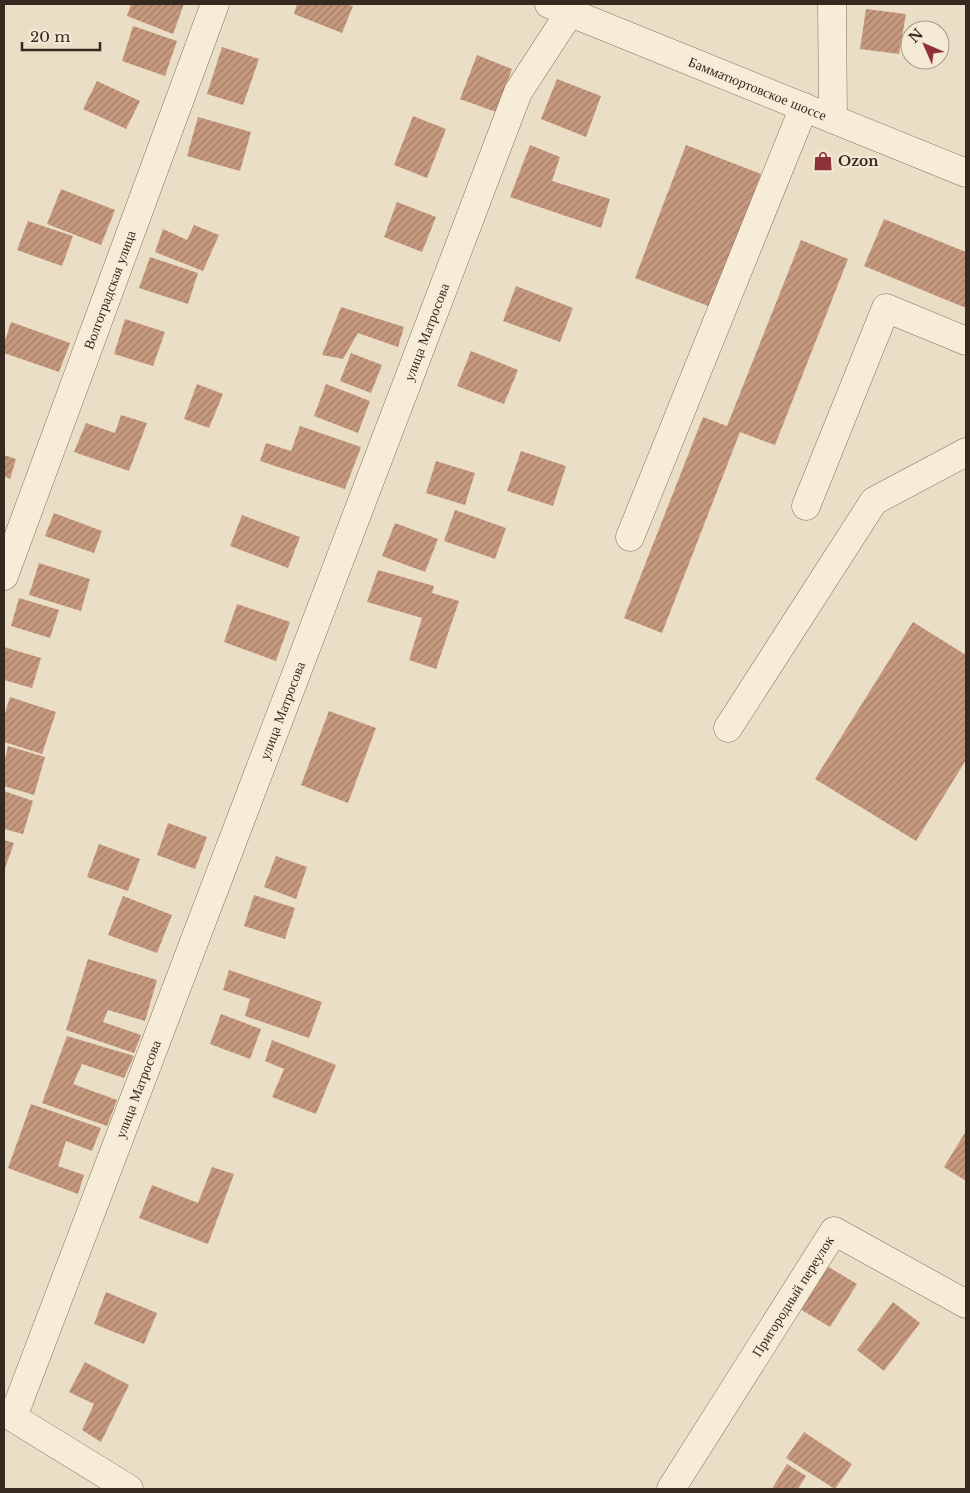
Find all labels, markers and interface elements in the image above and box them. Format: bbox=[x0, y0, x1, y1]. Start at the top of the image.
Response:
scale bar bbox=[22, 20, 100, 52]
north arrow bbox=[900, 20, 950, 70]
text: N bbox=[905, 25, 927, 47]
text: 20 m bbox=[30, 27, 70, 46]
street label: Бамматюртовское шоссе bbox=[686, 52, 829, 125]
shop icon: Ozon bbox=[812, 150, 834, 172]
place label: Ozon bbox=[838, 152, 879, 170]
street label: Волгоградская улица bbox=[79, 227, 140, 352]
street label: улица Матросова bbox=[400, 280, 454, 384]
street label: улица Матросова bbox=[255, 658, 309, 762]
street label: улица Матросова bbox=[111, 1037, 165, 1141]
street label: Пригородный переулок bbox=[748, 1232, 838, 1360]

